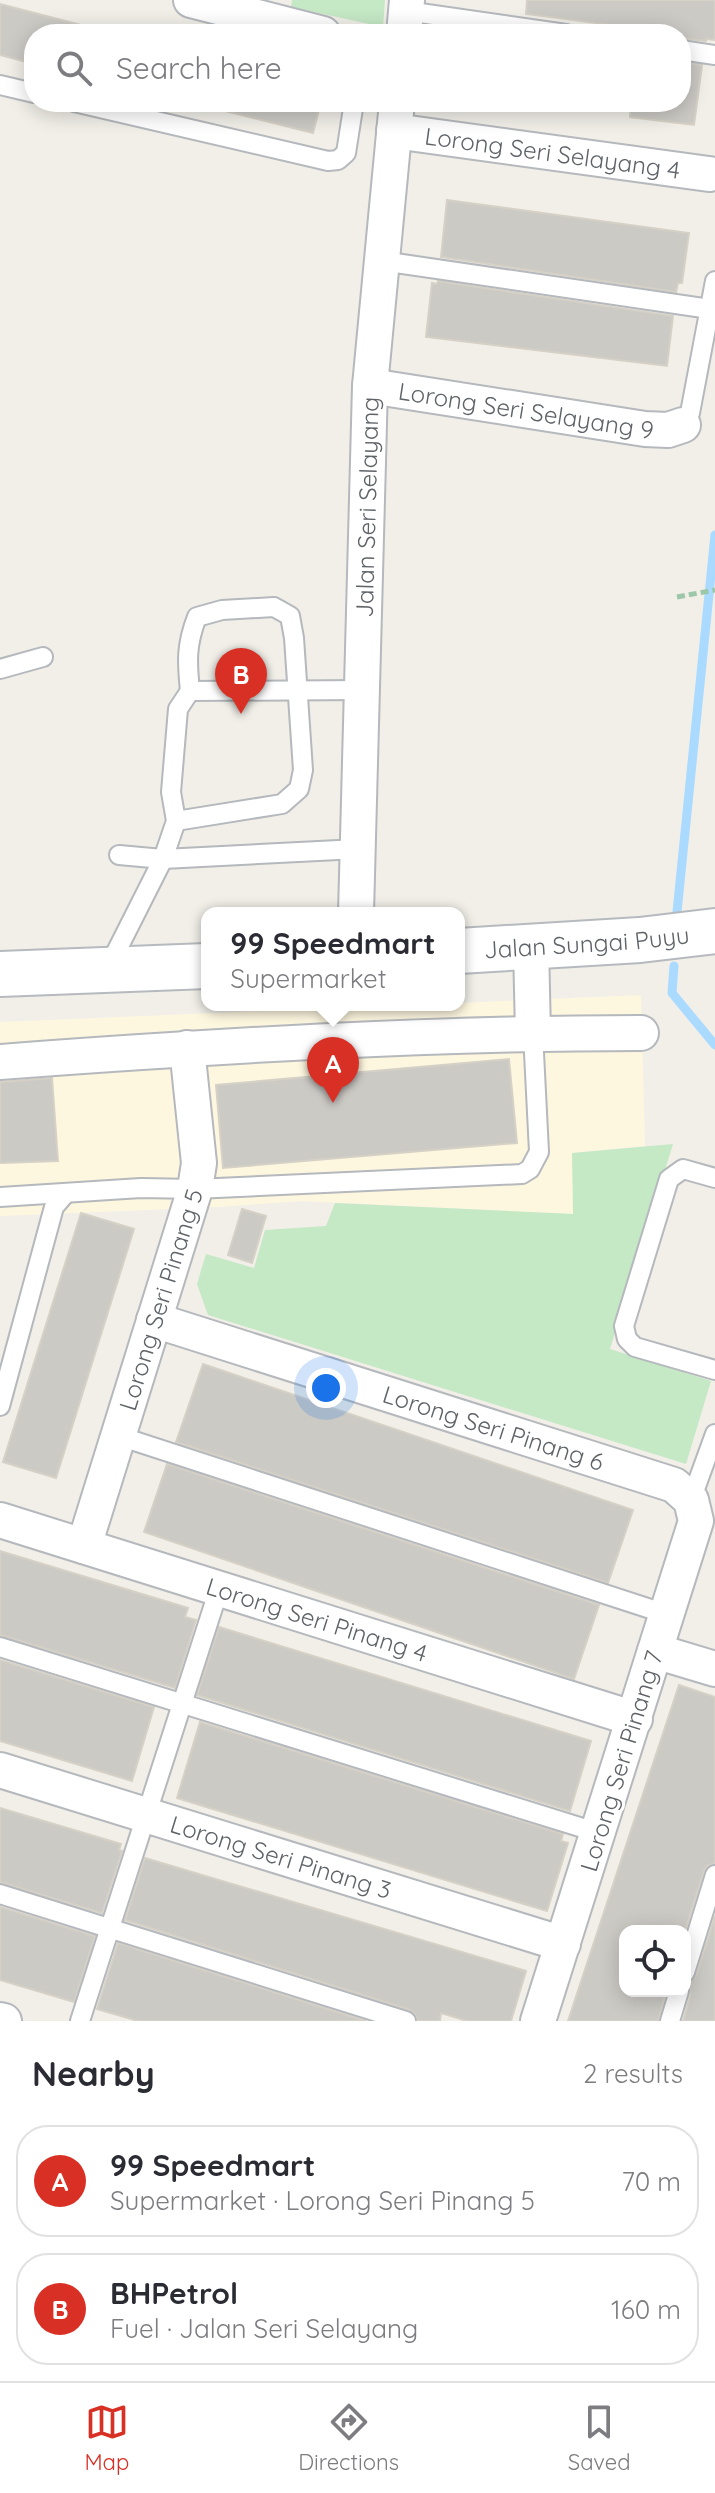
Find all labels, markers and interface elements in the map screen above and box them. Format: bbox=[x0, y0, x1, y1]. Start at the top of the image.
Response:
search box bbox=[24, 24, 691, 112]
icon: search bbox=[52, 46, 96, 90]
text: Search here bbox=[116, 49, 282, 87]
street label: Lorong Seri Selayang 4 bbox=[423, 120, 682, 185]
street label: Lorong Seri Selayang 9 bbox=[396, 376, 654, 444]
street label: Jalan Seri Selayang bbox=[349, 396, 385, 618]
pin: B bbox=[215, 648, 267, 714]
popup bbox=[201, 907, 465, 1011]
street label: Jalan Sungai Puyu bbox=[483, 919, 691, 964]
text: 99 Speedmart bbox=[230, 924, 436, 962]
text: Supermarket bbox=[230, 962, 387, 995]
pin: A bbox=[307, 1037, 359, 1103]
street label: Lorong Seri Pinang 5 bbox=[112, 1185, 209, 1414]
your location bbox=[306, 1368, 346, 1408]
street label: Lorong Seri Pinang 6 bbox=[379, 1379, 608, 1477]
street label: Lorong Seri Pinang 4 bbox=[203, 1571, 431, 1668]
street label: Lorong Seri Pinang 7 bbox=[573, 1647, 669, 1875]
street label: Lorong Seri Pinang 3 bbox=[167, 1809, 395, 1905]
map controls bbox=[619, 1925, 691, 1997]
button: locate bbox=[619, 1925, 691, 1997]
text: Nearby bbox=[32, 2052, 155, 2095]
text: 2 results bbox=[583, 2057, 683, 2090]
text: 99 Speedmart bbox=[110, 2146, 315, 2184]
text: A bbox=[52, 2165, 68, 2198]
text: 70 m bbox=[621, 2165, 681, 2198]
text: Supermarket · Lorong Seri Pinang 5 bbox=[110, 2184, 535, 2217]
text: BHPetrol bbox=[110, 2274, 238, 2312]
text: B bbox=[51, 2293, 69, 2326]
text: 160 m bbox=[611, 2293, 681, 2326]
text: Fuel · Jalan Seri Selayang bbox=[110, 2312, 418, 2345]
tab: Map bbox=[84, 2400, 129, 2476]
tab: Directions bbox=[298, 2400, 399, 2476]
tab: Saved bbox=[568, 2400, 631, 2476]

